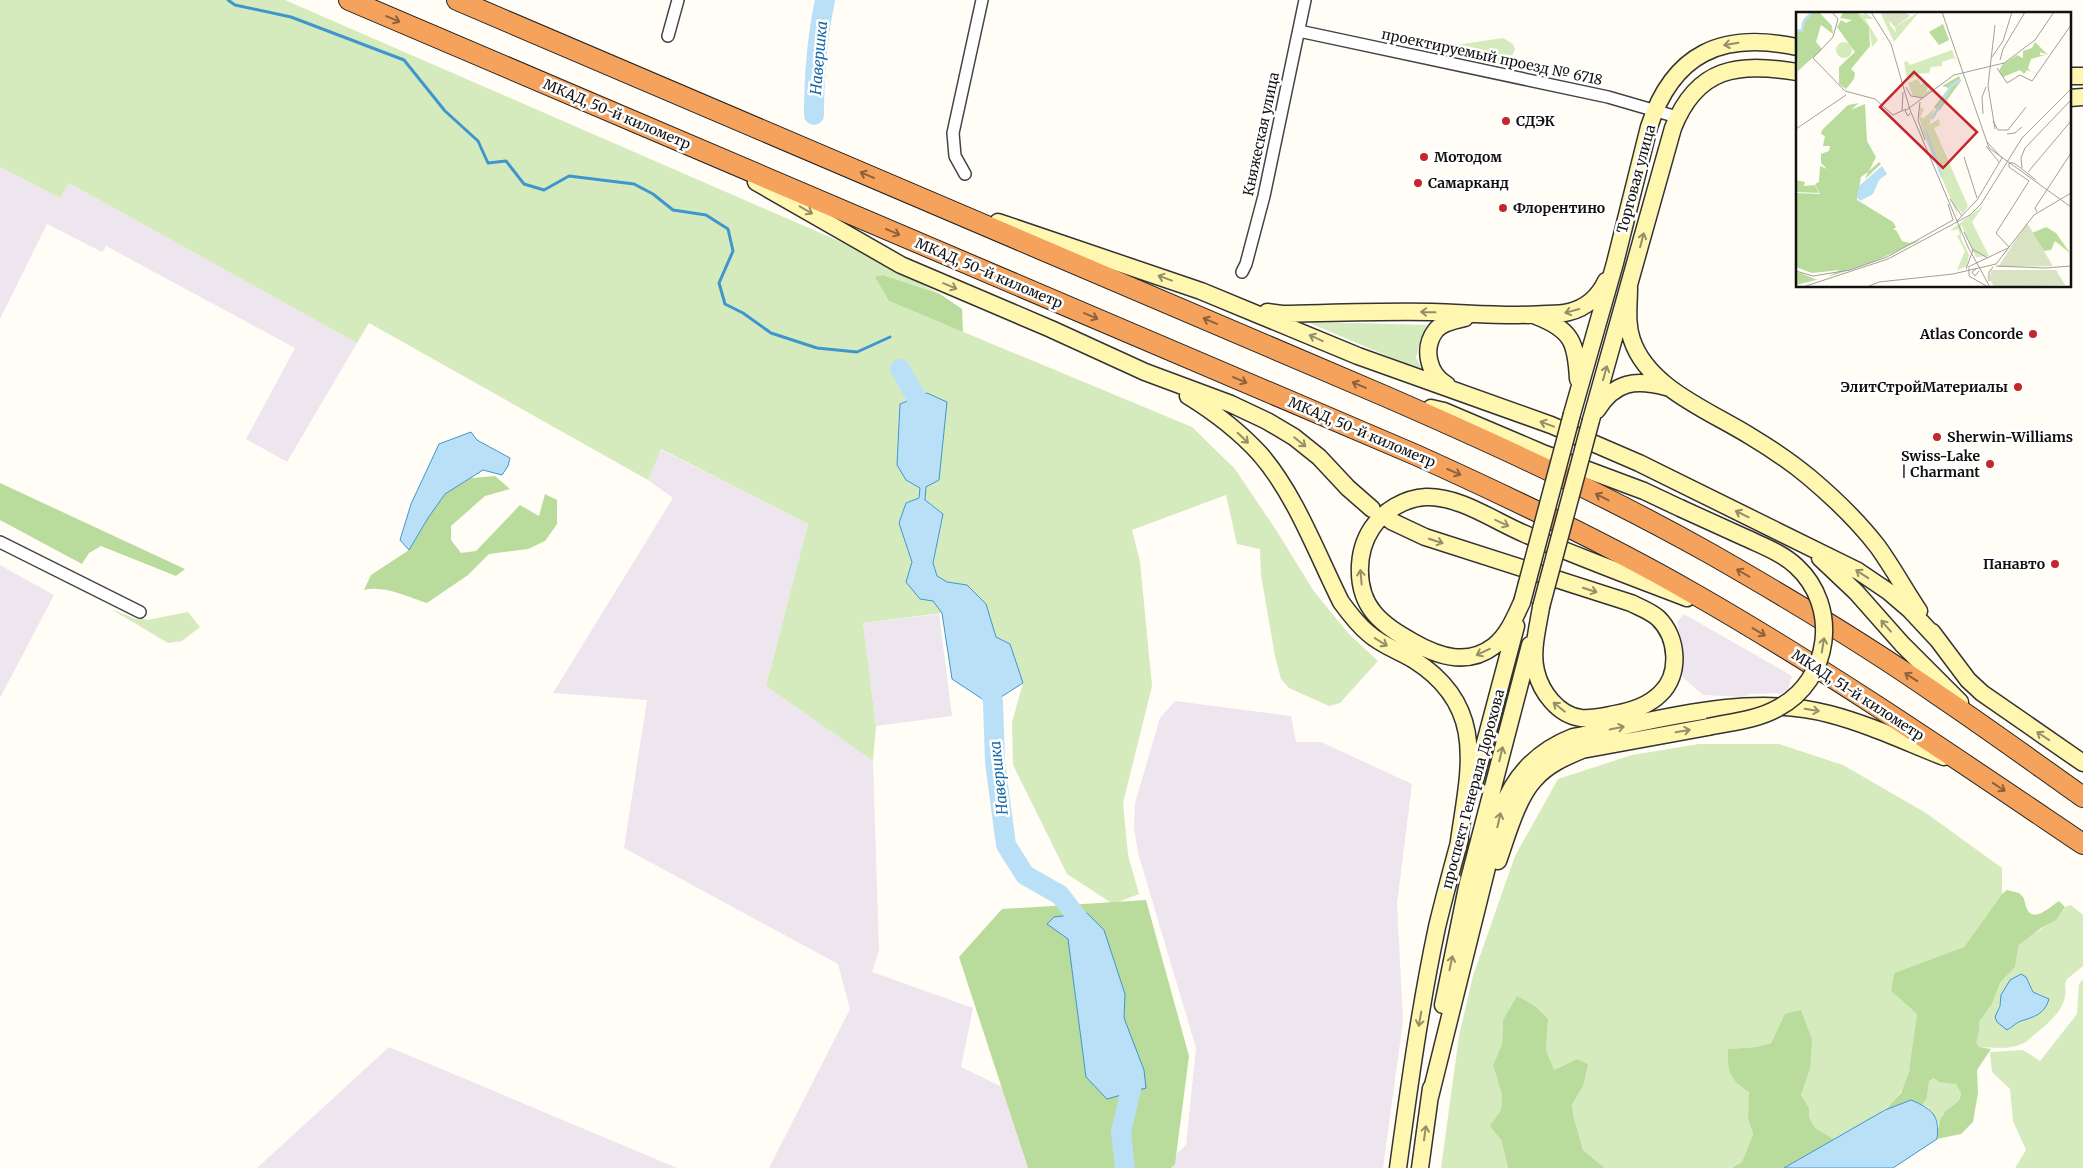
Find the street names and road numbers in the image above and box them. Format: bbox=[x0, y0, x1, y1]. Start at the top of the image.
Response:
street label: проектируемый проезд № 6718 bbox=[1380, 25, 1604, 89]
street label: Княжеская улица bbox=[1239, 70, 1283, 197]
street label: МКАД, 50-й километр bbox=[541, 75, 694, 153]
street label: Торговая улица bbox=[1613, 122, 1659, 235]
street label: МКАД, 50-й километр bbox=[913, 234, 1066, 312]
street label: МКАД, 50-й километр bbox=[1286, 393, 1439, 471]
street label: МКАД, 51-й километр bbox=[1788, 645, 1928, 745]
street label: проспект Генерала Дорохова bbox=[1438, 687, 1508, 891]

